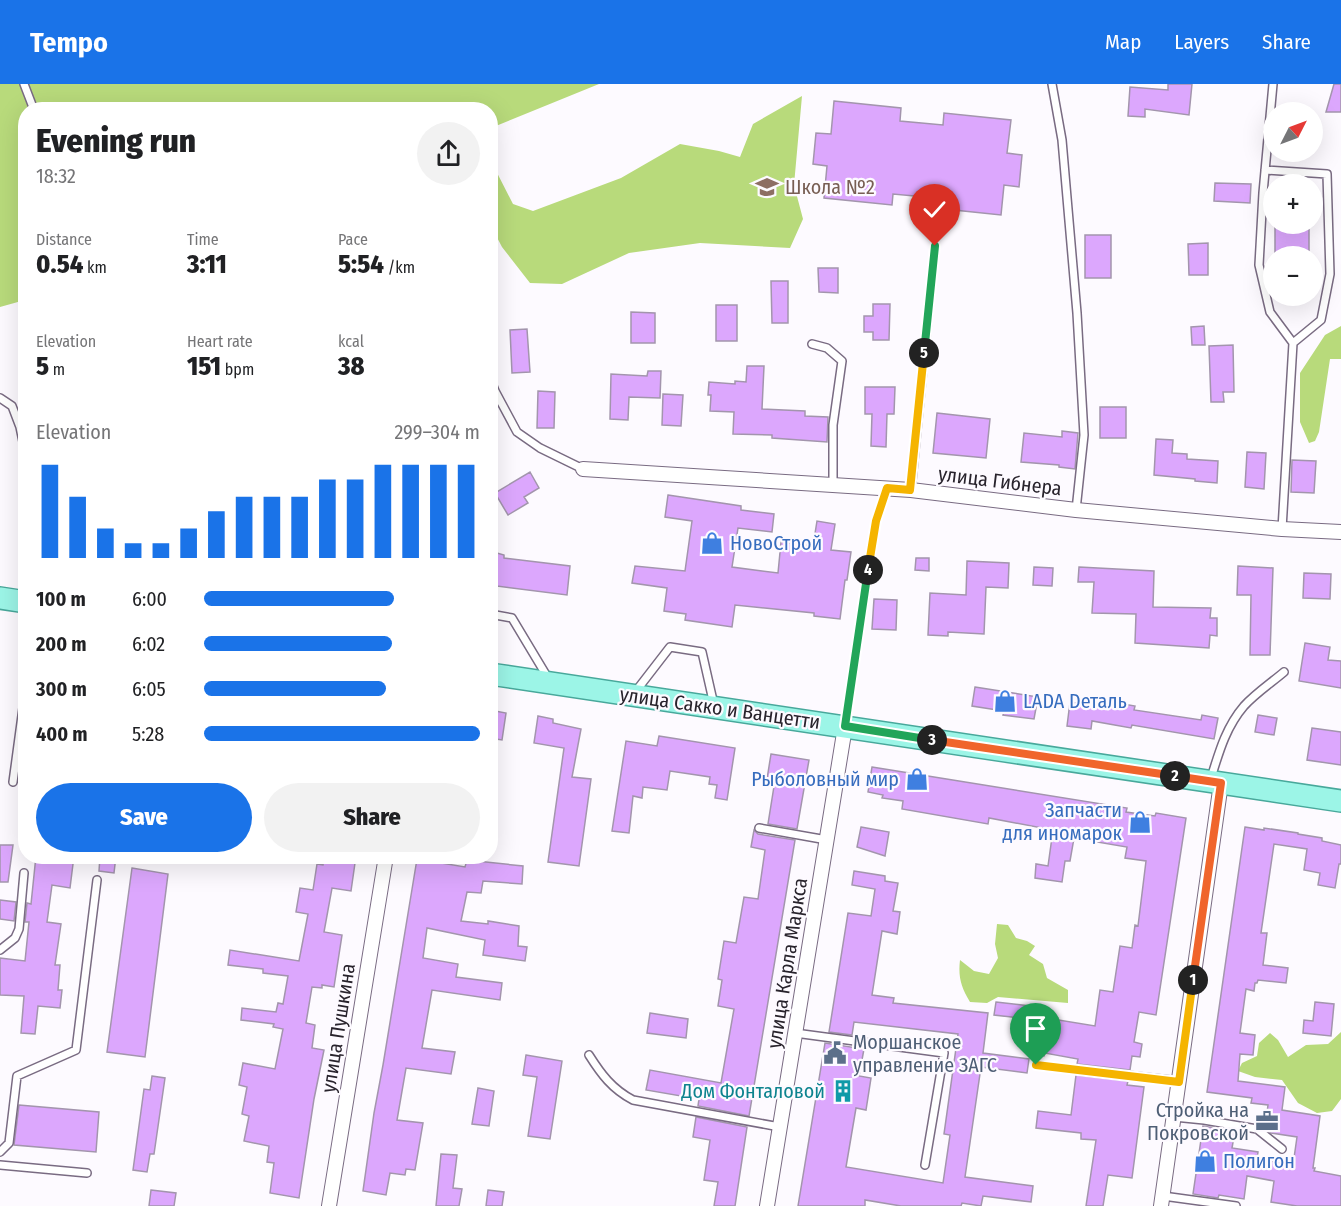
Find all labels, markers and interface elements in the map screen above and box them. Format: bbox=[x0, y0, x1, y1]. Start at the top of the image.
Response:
text: Tempo bbox=[30, 26, 108, 59]
text: Map bbox=[1105, 29, 1141, 55]
text: Layers bbox=[1174, 29, 1229, 55]
text: Share bbox=[1262, 29, 1311, 55]
north arrow bbox=[1263, 102, 1323, 162]
map controls bbox=[1263, 102, 1323, 306]
text: Evening run bbox=[36, 121, 196, 161]
button: share bbox=[417, 122, 480, 185]
text: 18:32 bbox=[36, 164, 76, 188]
school or university icon: Школа №2 bbox=[754, 174, 780, 200]
button: + bbox=[1263, 174, 1323, 234]
place label: Школа №2 bbox=[785, 175, 875, 199]
pin bbox=[909, 184, 960, 246]
icon: check bbox=[918, 193, 951, 226]
text: Distance bbox=[36, 230, 92, 249]
text: Time bbox=[187, 230, 219, 249]
text: Pace bbox=[338, 230, 368, 249]
button: − bbox=[1263, 246, 1323, 306]
text: 0.54 bbox=[36, 249, 83, 280]
text: 3:11 bbox=[187, 249, 227, 280]
text: 5:54 bbox=[338, 249, 384, 280]
text: km bbox=[83, 258, 107, 277]
text: /km bbox=[384, 258, 415, 277]
text: Elevation bbox=[36, 332, 96, 351]
text: Heart rate bbox=[187, 332, 253, 351]
text: kcal bbox=[338, 332, 364, 351]
pin: 5 bbox=[909, 338, 939, 368]
text: 5 bbox=[920, 343, 928, 362]
text: 5 bbox=[36, 351, 49, 382]
text: 151 bbox=[187, 351, 221, 382]
text: 38 bbox=[338, 351, 364, 382]
text: m bbox=[49, 360, 65, 379]
text: bpm bbox=[221, 360, 254, 379]
text: Elevation bbox=[36, 420, 111, 444]
text: 299–304 m bbox=[394, 420, 480, 444]
street label: улица Гибнера bbox=[937, 462, 1063, 500]
shop icon: НовоСтрой bbox=[699, 530, 725, 556]
place label: НовоСтрой bbox=[730, 531, 822, 555]
pin: 4 bbox=[853, 555, 883, 585]
text: 4 bbox=[864, 560, 872, 579]
text: 100 m bbox=[36, 587, 86, 611]
text: 6:00 bbox=[132, 587, 167, 611]
text: 200 m bbox=[36, 632, 87, 656]
text: 6:02 bbox=[132, 632, 165, 656]
text: 300 m bbox=[36, 677, 87, 701]
text: 6:05 bbox=[132, 677, 166, 701]
street label: улица Сакко и Ванцетти bbox=[618, 682, 822, 734]
shop icon: LADA Dеталь bbox=[992, 688, 1018, 714]
place label: LADA Dеталь bbox=[1023, 689, 1127, 713]
text: 400 m bbox=[36, 722, 88, 746]
text: 5:28 bbox=[132, 722, 164, 746]
pin: 3 bbox=[917, 725, 947, 755]
text: 3 bbox=[928, 730, 936, 749]
pin: 2 bbox=[1160, 761, 1190, 791]
shop icon: Рыболовный мир bbox=[904, 766, 930, 792]
text: 2 bbox=[1171, 766, 1179, 785]
place label: Рыболовный мир bbox=[751, 767, 899, 791]
button: Save bbox=[36, 783, 252, 852]
button: Share bbox=[264, 783, 480, 852]
place label: Запчасти для иномарок bbox=[1002, 798, 1123, 845]
shop icon: Запчасти для иномарок bbox=[1127, 809, 1153, 835]
street label: улица Карла Маркса bbox=[762, 876, 812, 1050]
street label: улица Пушкина bbox=[316, 962, 360, 1094]
pin: 1 bbox=[1178, 965, 1208, 995]
text: 1 bbox=[1190, 970, 1196, 989]
pin bbox=[1010, 1003, 1061, 1065]
icon: arrive bbox=[1019, 1012, 1052, 1045]
place label: Моршанское управление ЗАГС bbox=[853, 1030, 997, 1077]
public building icon: Моршанское управление ЗАГС bbox=[822, 1040, 848, 1066]
building icon: Дом Фонталовой bbox=[830, 1078, 856, 1104]
place label: Дом Фонталовой bbox=[680, 1079, 825, 1103]
place label: Стройка на Покровской bbox=[1147, 1098, 1249, 1145]
office icon: Стройка на Покровской bbox=[1254, 1108, 1280, 1134]
shop icon: Полигон bbox=[1192, 1148, 1218, 1174]
place label: Полигон bbox=[1223, 1149, 1295, 1173]

